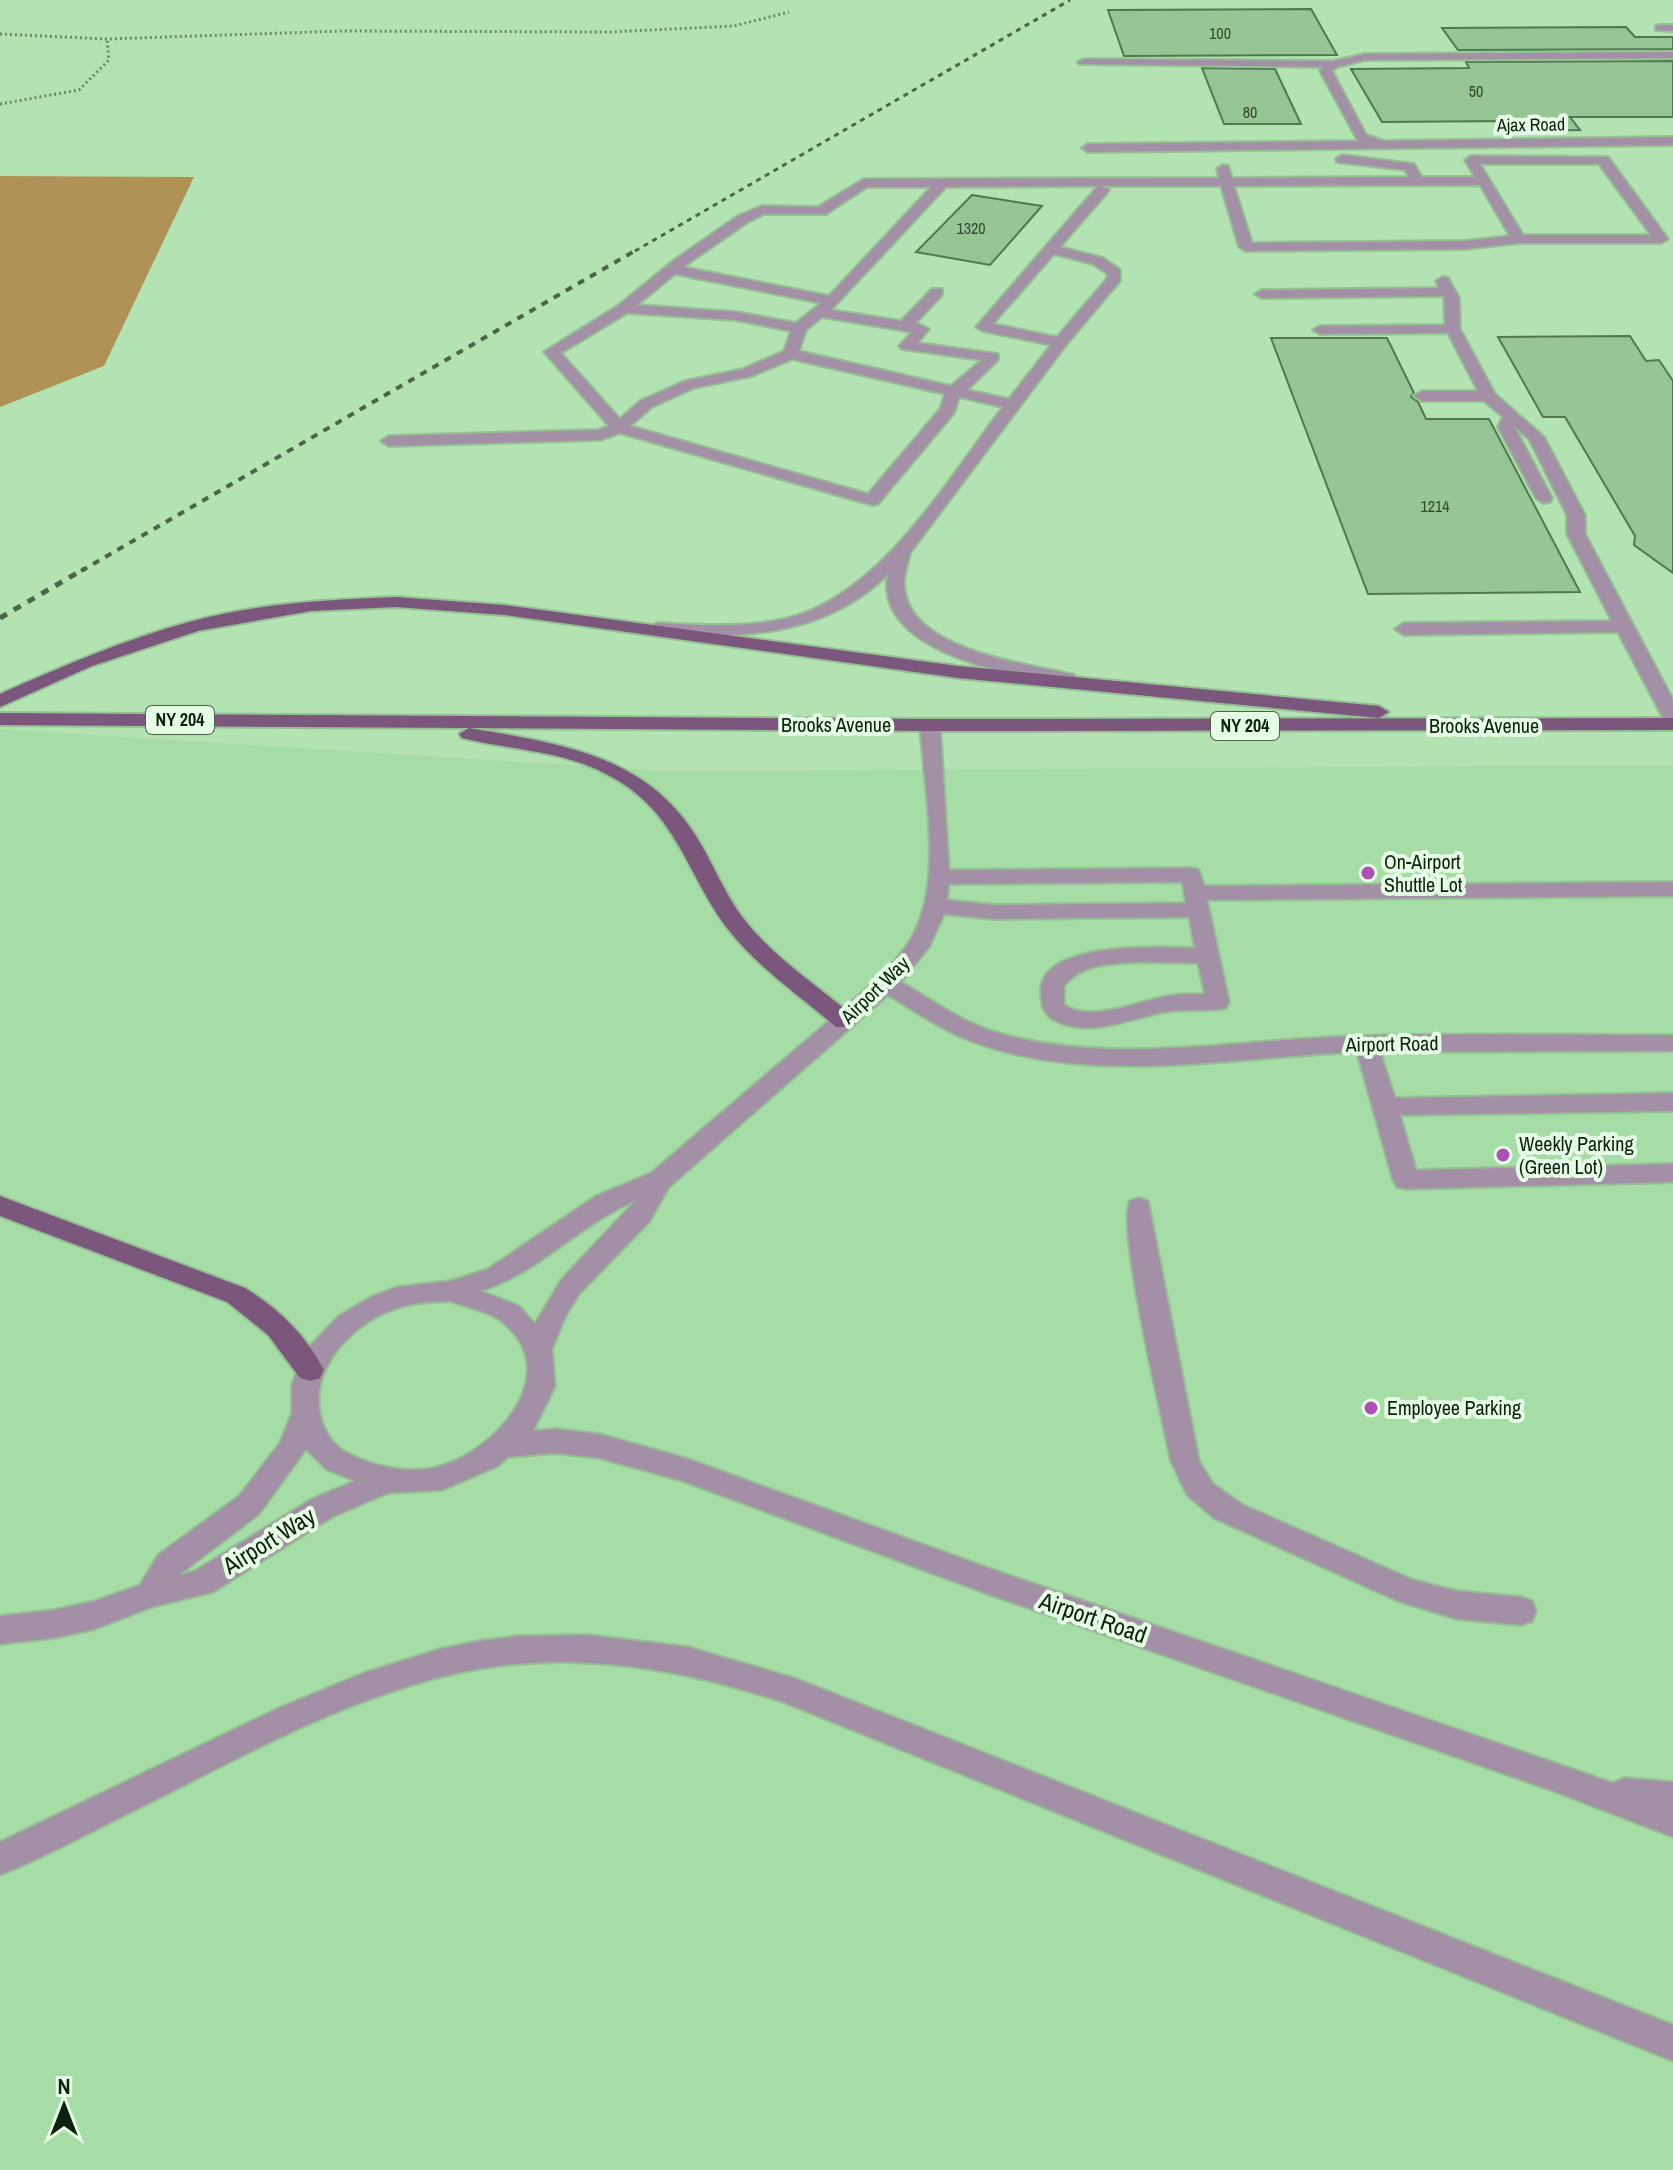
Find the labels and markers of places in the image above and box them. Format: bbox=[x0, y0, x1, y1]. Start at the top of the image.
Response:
place label: On-Airport Shuttle Lot bbox=[1384, 848, 1463, 898]
marker: On-Airport Shuttle Lot bbox=[1359, 864, 1377, 882]
place label: Weekly Parking (Green Lot) bbox=[1519, 1130, 1634, 1180]
marker: Weekly Parking (Green Lot) bbox=[1494, 1146, 1512, 1164]
place label: Employee Parking bbox=[1387, 1394, 1521, 1421]
marker: Employee Parking bbox=[1362, 1399, 1380, 1417]

